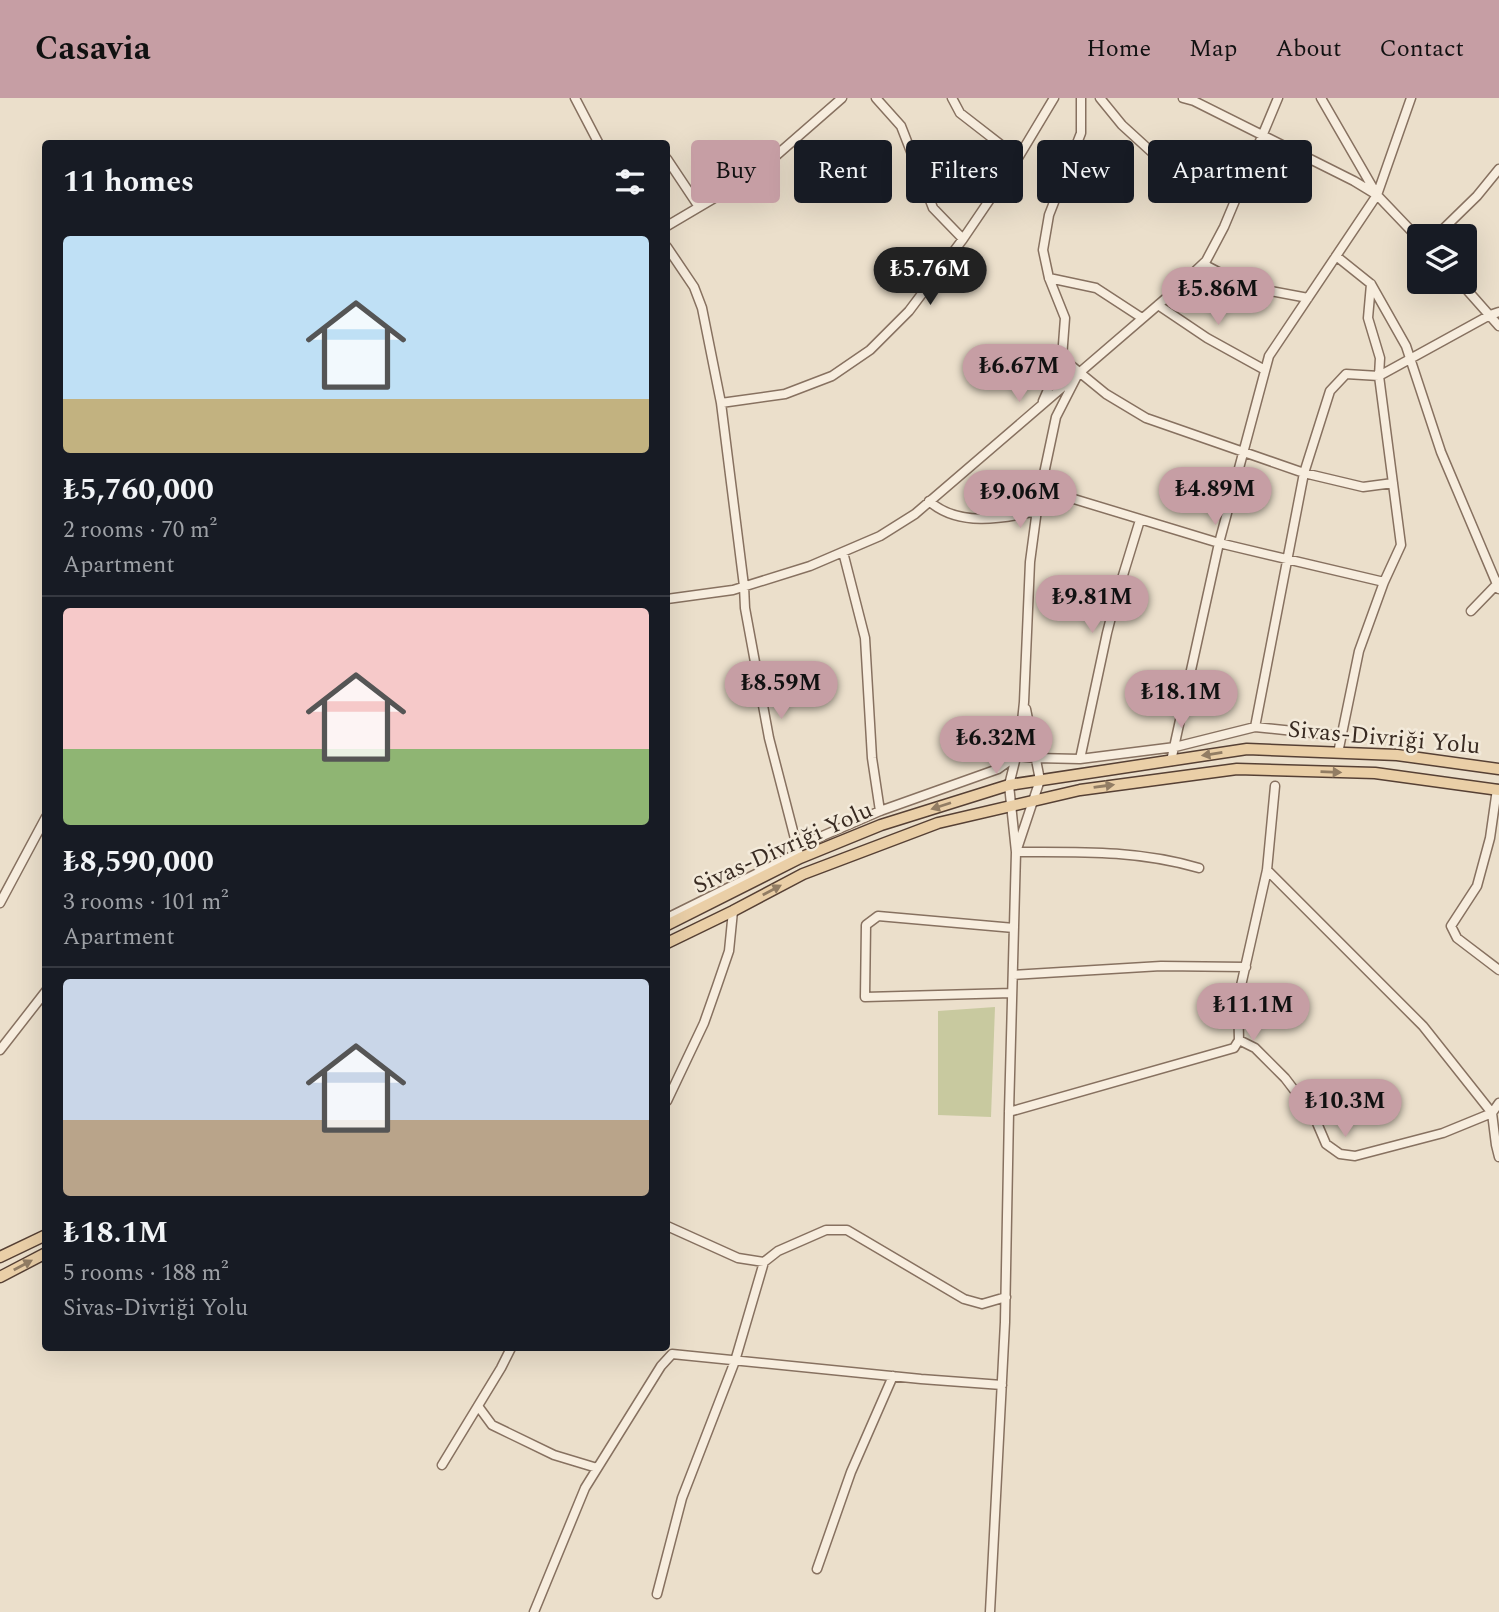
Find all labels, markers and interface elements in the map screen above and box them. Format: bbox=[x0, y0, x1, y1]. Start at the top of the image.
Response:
text: Casavia bbox=[35, 24, 151, 74]
text: Home bbox=[1086, 31, 1151, 67]
text: Map bbox=[1189, 31, 1237, 67]
text: About bbox=[1275, 31, 1341, 67]
text: Contact bbox=[1379, 31, 1464, 67]
chip: Buy bbox=[691, 140, 780, 203]
chip: Rent bbox=[794, 140, 892, 203]
chip: Filters bbox=[906, 140, 1023, 203]
chip: New bbox=[1037, 140, 1134, 203]
chip: Apartment bbox=[1148, 140, 1312, 203]
text: 11 homes bbox=[63, 159, 194, 205]
icon: filters bbox=[611, 163, 649, 201]
map controls bbox=[1407, 224, 1477, 294]
button: layers bbox=[1407, 224, 1477, 294]
pin: ₺5.76M bbox=[873, 248, 987, 307]
text: ₺5.76M bbox=[890, 252, 970, 287]
pin: ₺5.86M bbox=[1161, 268, 1275, 327]
text: ₺5.86M bbox=[1178, 272, 1258, 307]
icon: home bbox=[293, 282, 419, 408]
pin: ₺6.67M bbox=[962, 344, 1076, 404]
text: ₺6.67M bbox=[979, 349, 1059, 384]
text: ₺5,760,000 bbox=[63, 467, 214, 513]
pin: ₺4.89M bbox=[1158, 468, 1272, 527]
pin: ₺9.06M bbox=[963, 470, 1077, 530]
text: ₺4.89M bbox=[1175, 472, 1255, 507]
text: ₺9.06M bbox=[980, 475, 1060, 510]
text: 2 rooms · 70 m² bbox=[63, 513, 217, 548]
text: Apartment bbox=[63, 548, 175, 583]
pin: ₺9.81M bbox=[1035, 575, 1149, 635]
text: ₺9.81M bbox=[1052, 580, 1132, 615]
icon: home bbox=[293, 654, 419, 780]
pin: ₺8.59M bbox=[724, 662, 838, 721]
text: ₺8.59M bbox=[741, 666, 821, 701]
pin: ₺18.1M bbox=[1124, 670, 1238, 730]
text: ₺18.1M bbox=[1141, 675, 1221, 710]
street label: Sivas-Divriği Yolu bbox=[1286, 712, 1482, 764]
pin: ₺6.32M bbox=[939, 716, 1053, 776]
text: ₺6.32M bbox=[956, 721, 1036, 756]
one-way arrow bbox=[1201, 749, 1223, 760]
one-way arrow bbox=[1320, 766, 1342, 777]
one-way arrow bbox=[1093, 781, 1115, 792]
street label: Sivas-Divriği Yolu bbox=[687, 792, 879, 904]
one-way arrow bbox=[930, 802, 951, 812]
text: ₺8,590,000 bbox=[63, 839, 214, 885]
one-way arrow bbox=[762, 884, 781, 896]
text: 3 rooms · 101 m² bbox=[63, 885, 229, 920]
text: Apartment bbox=[63, 920, 175, 955]
pin: ₺11.1M bbox=[1196, 984, 1310, 1043]
text: ₺11.1M bbox=[1213, 988, 1293, 1023]
icon: home bbox=[293, 1025, 419, 1151]
pin: ₺10.3M bbox=[1288, 1080, 1402, 1139]
text: ₺10.3M bbox=[1305, 1084, 1385, 1119]
text: ₺18.1M bbox=[63, 1210, 168, 1256]
text: 5 rooms · 188 m² bbox=[63, 1256, 229, 1291]
one-way arrow bbox=[13, 1259, 33, 1270]
text: Sivas-Divriği Yolu bbox=[63, 1291, 248, 1326]

